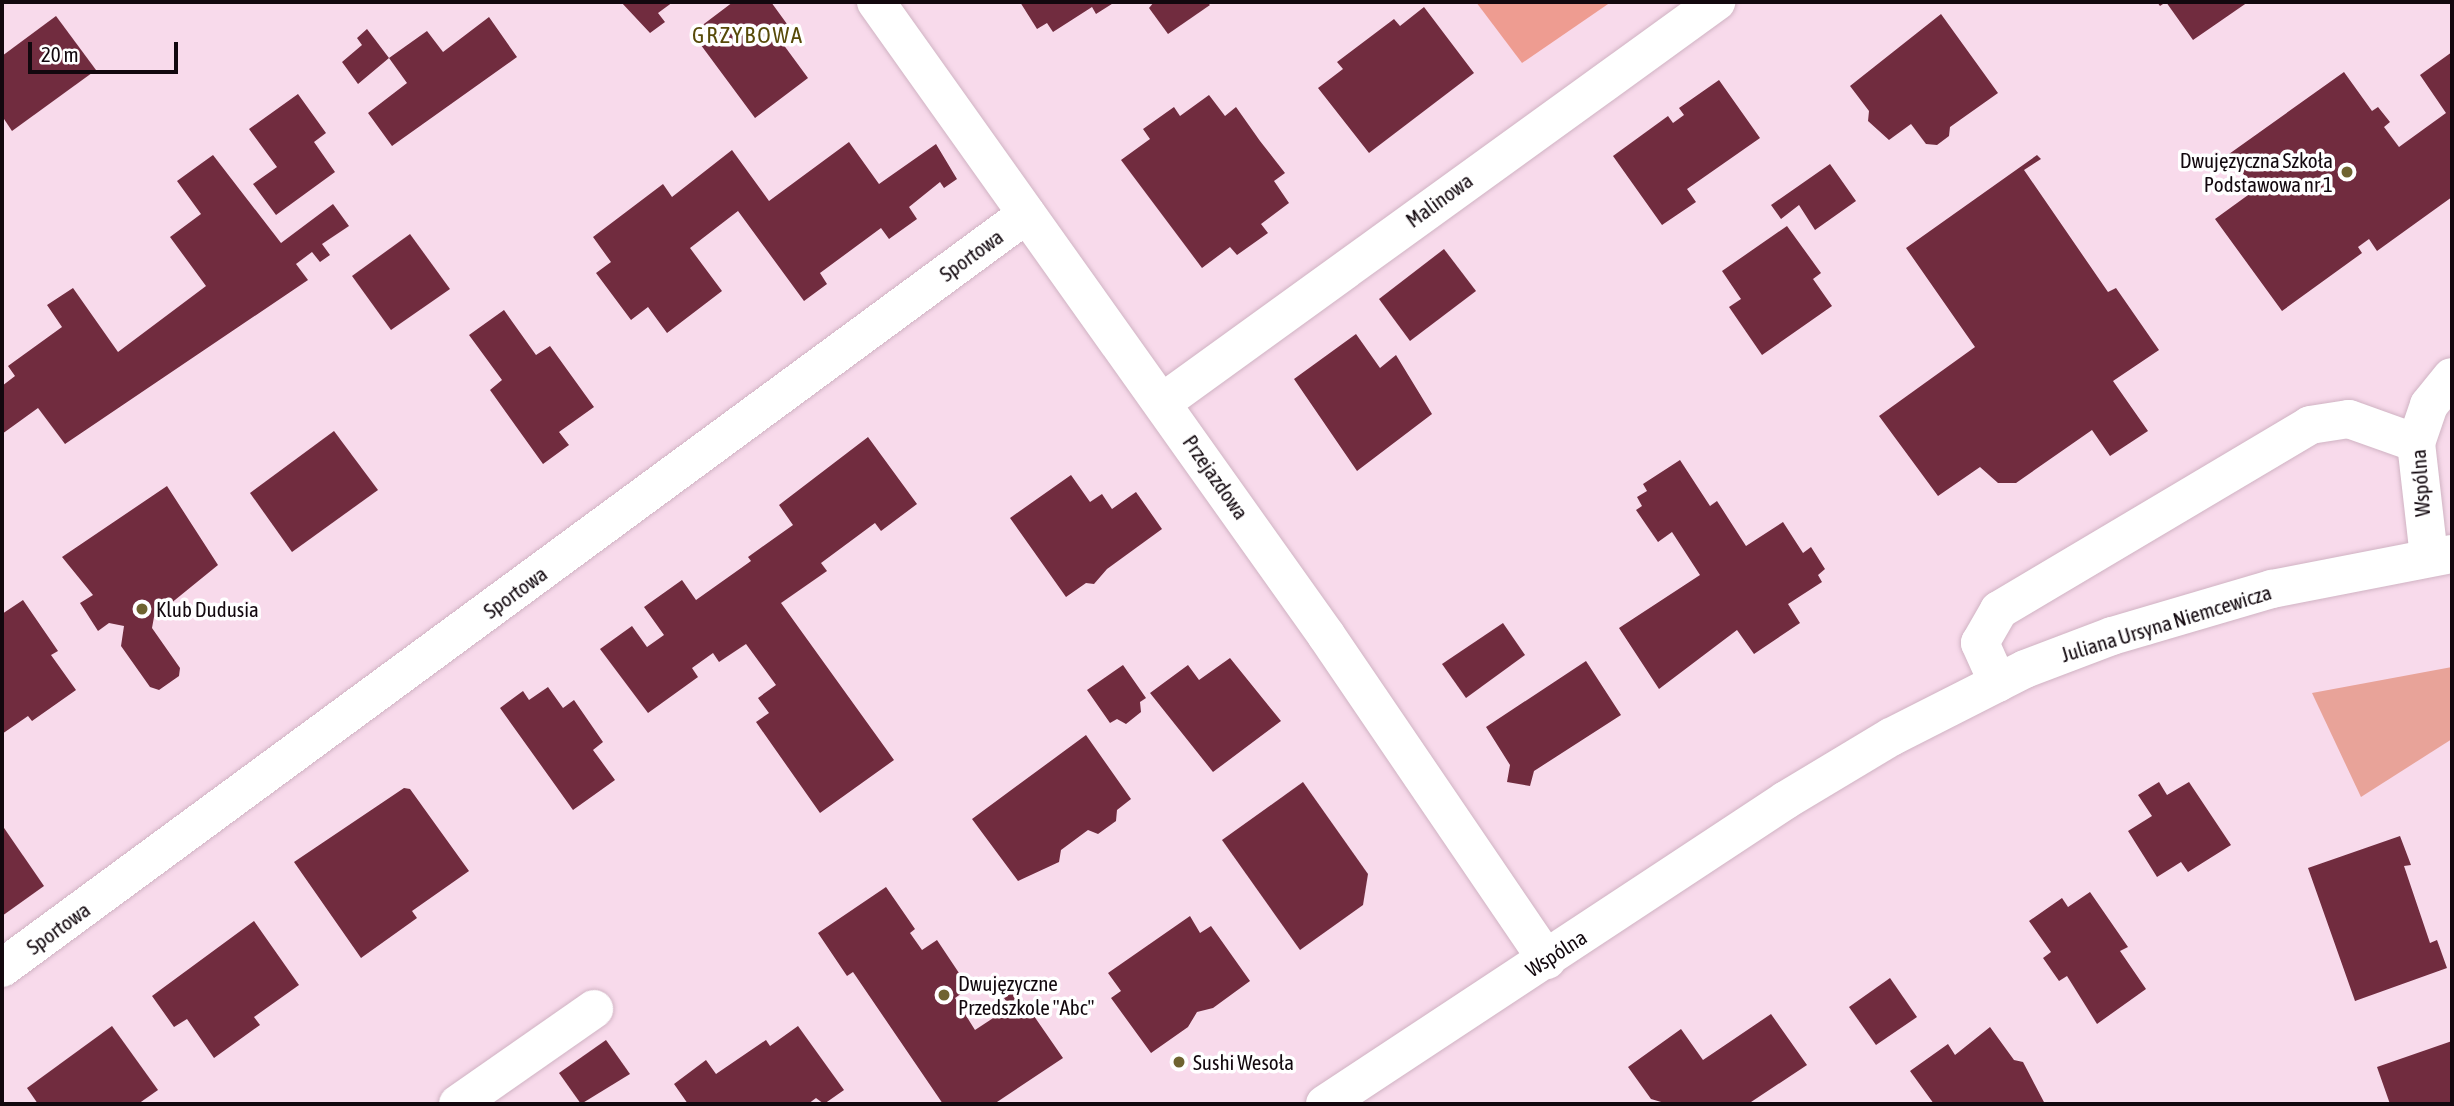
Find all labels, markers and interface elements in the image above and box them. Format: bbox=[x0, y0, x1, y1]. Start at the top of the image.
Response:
district label: GRZYBOWA bbox=[693, 21, 803, 49]
scale bar bbox=[32, 28, 182, 72]
text: 20 m bbox=[41, 42, 79, 66]
place label: Dwujęzyczna Szkoła Podstawowa nr 1 bbox=[2180, 147, 2333, 197]
marker: Dwujęzyczna Szkoła Podstawowa nr 1 bbox=[2339, 164, 2355, 180]
street label: Malinowa bbox=[1401, 167, 1477, 233]
street label: Sportowa bbox=[934, 224, 1008, 286]
street label: Przejazdowa bbox=[1178, 430, 1254, 524]
street label: Wspólna bbox=[2405, 448, 2435, 518]
street label: Sportowa bbox=[478, 561, 552, 623]
street label: Juliana Ursyna Niemcewicza bbox=[2058, 579, 2274, 667]
place label: Klub Dudusia bbox=[156, 596, 259, 622]
marker: Klub Dudusia bbox=[134, 601, 150, 617]
street label: Sportowa bbox=[21, 897, 95, 959]
street label: Wspólna bbox=[1521, 924, 1591, 982]
place label: Dwujęzyczne Przedszkole "Abc" bbox=[958, 970, 1094, 1020]
marker: Dwujęzyczne Przedszkole "Abc" bbox=[936, 987, 952, 1003]
place label: Sushi Wesoła bbox=[1193, 1049, 1294, 1075]
marker: Sushi Wesoła bbox=[1171, 1054, 1187, 1070]

